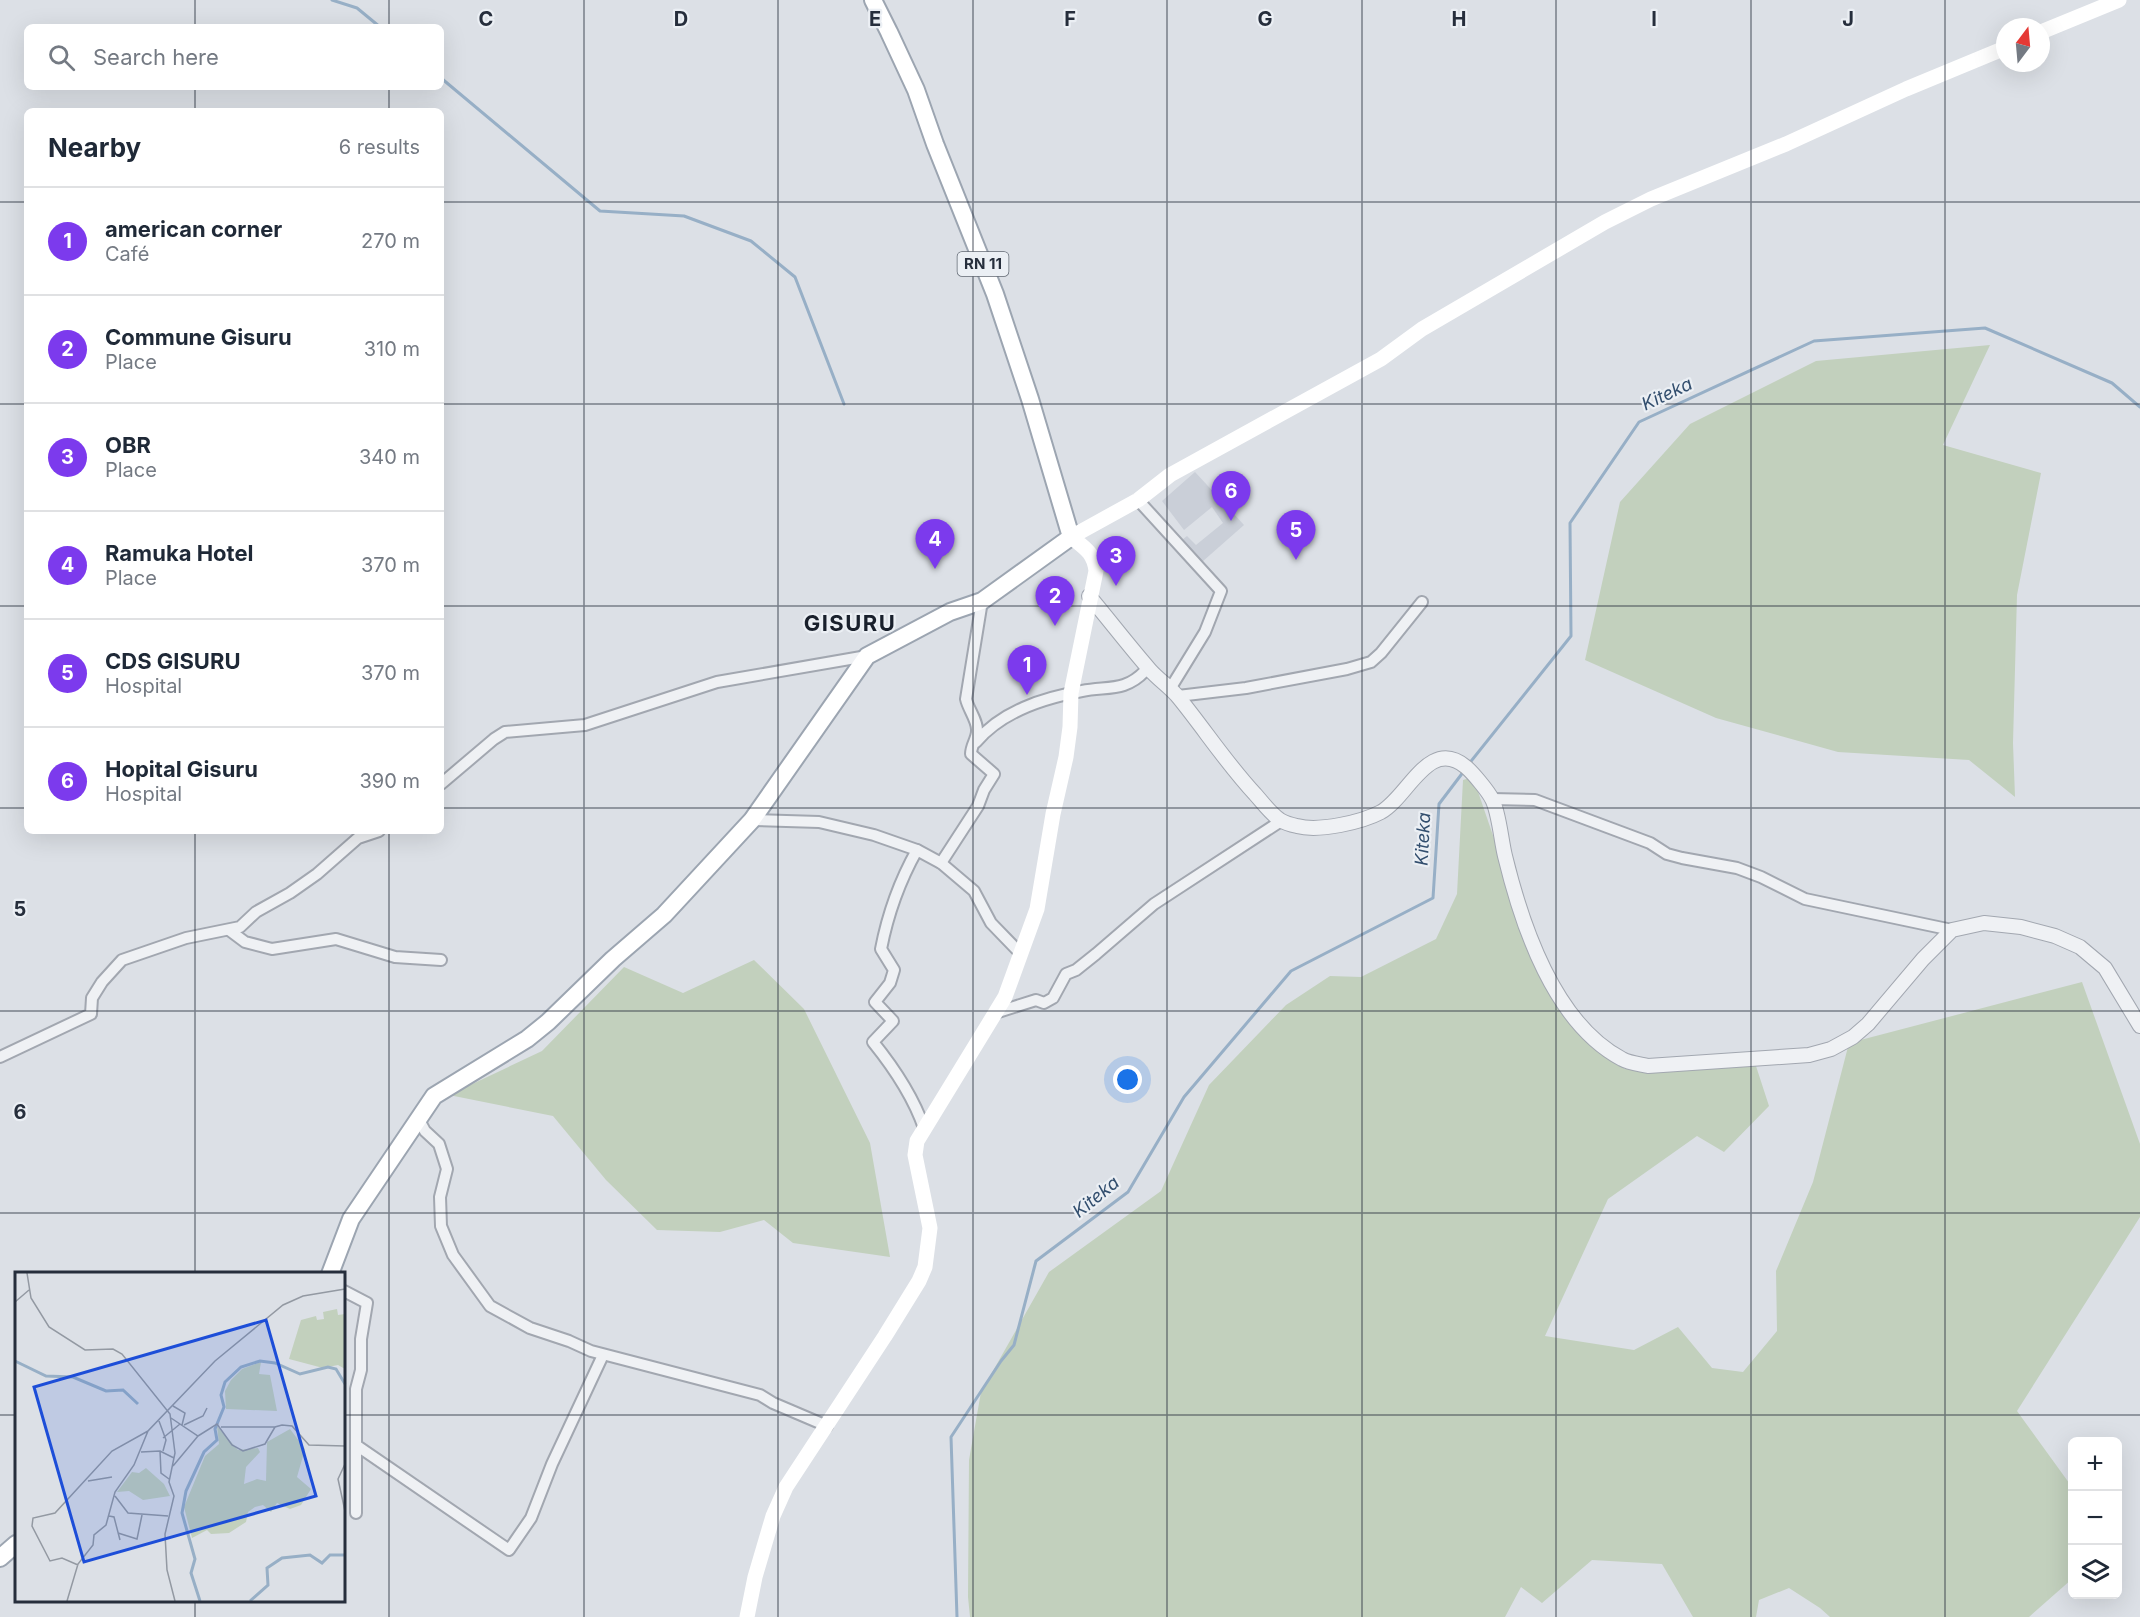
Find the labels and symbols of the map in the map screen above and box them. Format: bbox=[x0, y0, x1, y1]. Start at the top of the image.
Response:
text: C bbox=[479, 7, 493, 31]
text: D bbox=[674, 7, 688, 31]
text: E bbox=[869, 7, 881, 31]
text: F bbox=[1064, 7, 1076, 31]
text: G bbox=[1257, 7, 1273, 31]
text: H bbox=[1452, 7, 1466, 31]
text: I bbox=[1651, 7, 1657, 31]
text: J bbox=[1842, 7, 1854, 31]
north arrow bbox=[1996, 18, 2050, 72]
road number: RN 11 bbox=[958, 252, 1008, 276]
water label: Kiteka bbox=[1638, 373, 1695, 414]
pin: 6 bbox=[1212, 472, 1250, 521]
pin: 5 bbox=[1276, 510, 1316, 560]
pin: 4 bbox=[916, 520, 954, 569]
pin: 3 bbox=[1096, 536, 1136, 586]
pin: 2 bbox=[1036, 576, 1074, 626]
district label: GISURU bbox=[804, 610, 896, 636]
pin: 1 bbox=[1008, 646, 1046, 695]
water label: Kiteka bbox=[1411, 812, 1434, 866]
text: 5 bbox=[14, 897, 26, 921]
your location bbox=[1113, 1065, 1142, 1094]
text: 6 bbox=[14, 1100, 27, 1124]
water label: Kiteka bbox=[1068, 1172, 1123, 1222]
inset map bbox=[15, 1272, 345, 1602]

